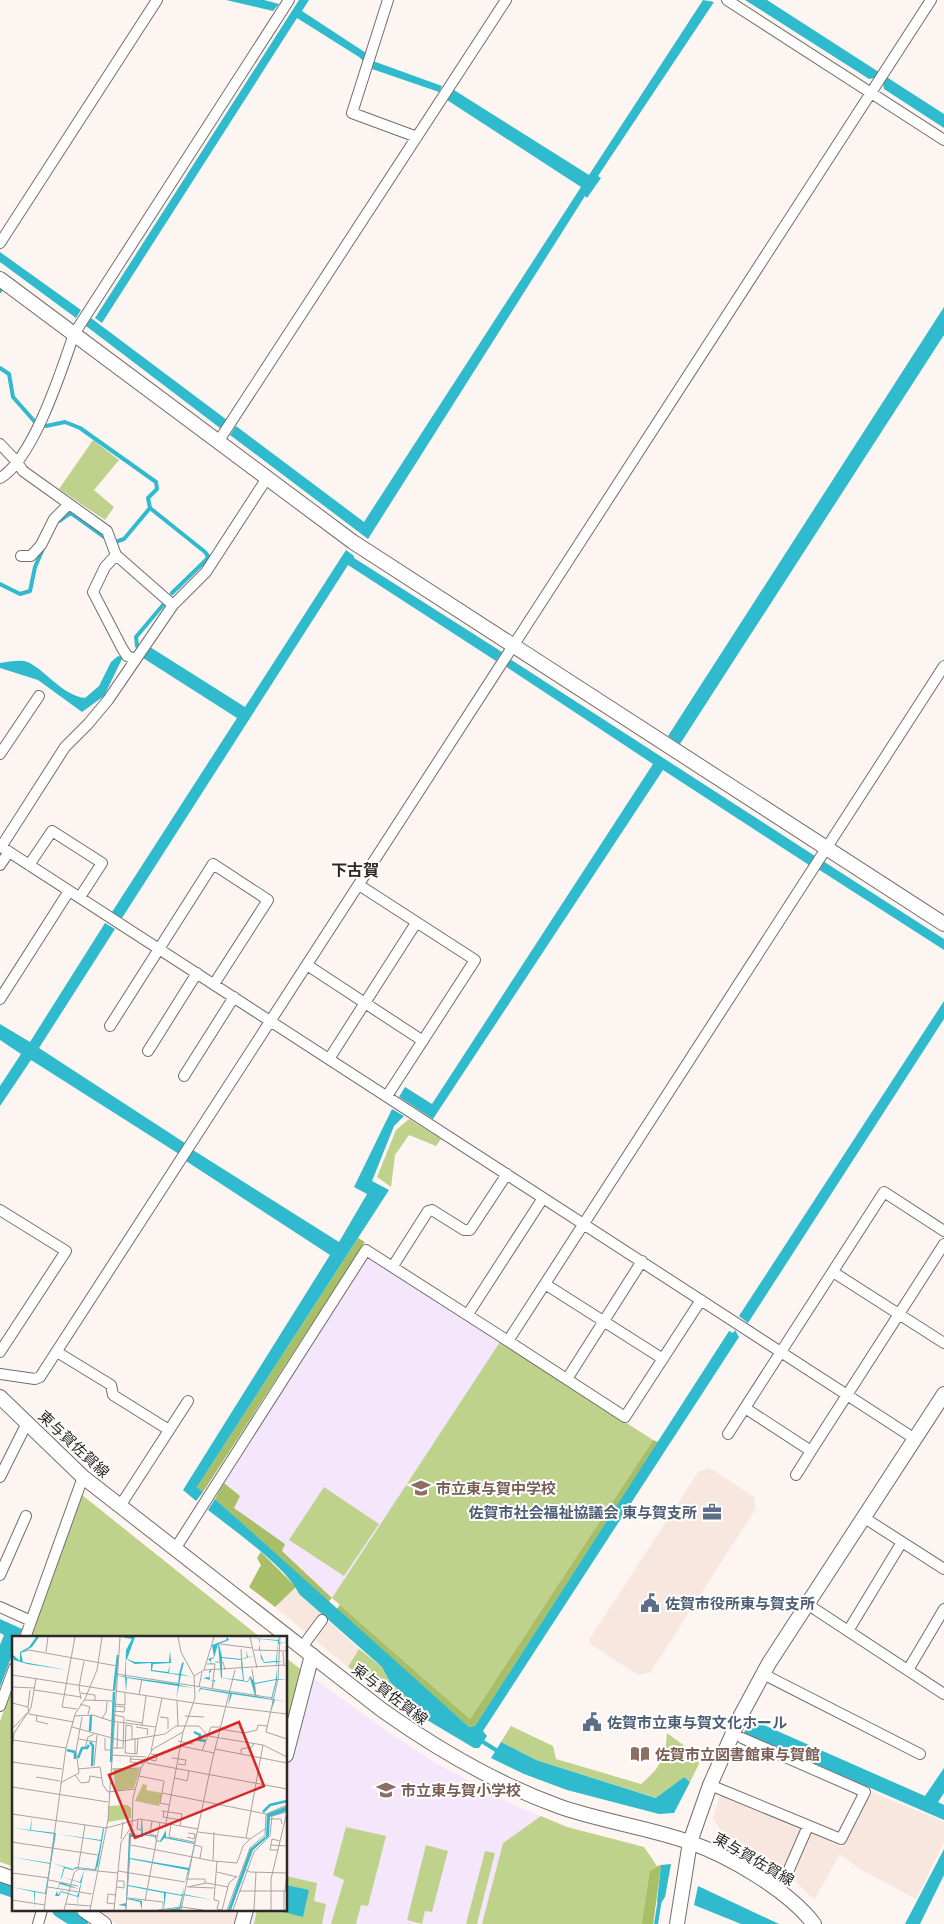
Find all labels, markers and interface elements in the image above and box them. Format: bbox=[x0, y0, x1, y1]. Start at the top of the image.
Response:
district label: 下古賀 bbox=[331, 861, 379, 879]
street label: 東与賀佐賀線 bbox=[35, 1407, 113, 1481]
school or university icon: 市立東与賀中学校 bbox=[410, 1477, 432, 1499]
place label: 市立東与賀中学校 bbox=[436, 1480, 556, 1497]
office icon: 佐賀市社会福祉協議会 東与賀支所 bbox=[701, 1501, 723, 1523]
place label: 佐賀市社会福祉協議会 東与賀支所 bbox=[468, 1504, 697, 1521]
public building icon: 佐賀市役所東与賀支所 bbox=[639, 1592, 661, 1614]
place label: 佐賀市役所東与賀支所 bbox=[665, 1595, 815, 1612]
inset map bbox=[12, 1636, 288, 1912]
street label: 東与賀佐賀線 bbox=[349, 1660, 431, 1728]
public building icon: 佐賀市立東与賀文化ホール bbox=[581, 1711, 603, 1733]
place label: 佐賀市立東与賀文化ホール bbox=[607, 1714, 787, 1731]
library icon: 佐賀市立図書館東与賀館 bbox=[629, 1743, 651, 1765]
place label: 佐賀市立図書館東与賀館 bbox=[655, 1746, 820, 1763]
school or university icon: 市立東与賀小学校 bbox=[375, 1779, 397, 1801]
place label: 市立東与賀小学校 bbox=[401, 1782, 521, 1799]
street label: 東与賀佐賀線 bbox=[711, 1829, 797, 1889]

